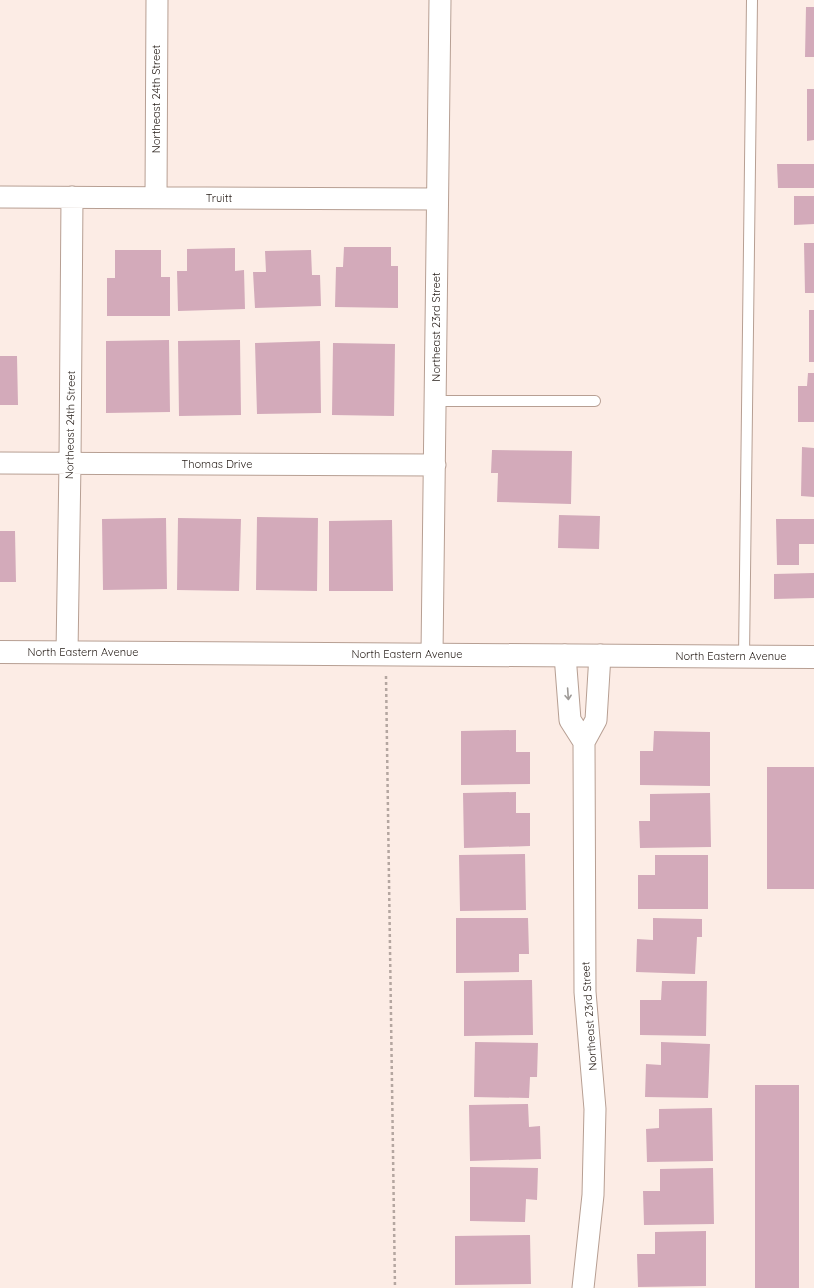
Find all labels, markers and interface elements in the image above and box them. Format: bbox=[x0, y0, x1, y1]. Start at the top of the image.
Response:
street label: Northeast 24th Street bbox=[149, 45, 163, 153]
street label: Truitt bbox=[206, 191, 232, 205]
street label: Northeast 23rd Street bbox=[429, 272, 443, 382]
street label: Northeast 24th Street bbox=[62, 370, 78, 479]
street label: Thomas Drive bbox=[182, 457, 252, 471]
street label: North Eastern Avenue bbox=[27, 645, 139, 659]
street label: North Eastern Avenue bbox=[351, 647, 463, 661]
street label: North Eastern Avenue bbox=[675, 649, 787, 663]
one-way arrow bbox=[564, 687, 571, 700]
street label: Northeast 23rd Street bbox=[578, 961, 600, 1071]

